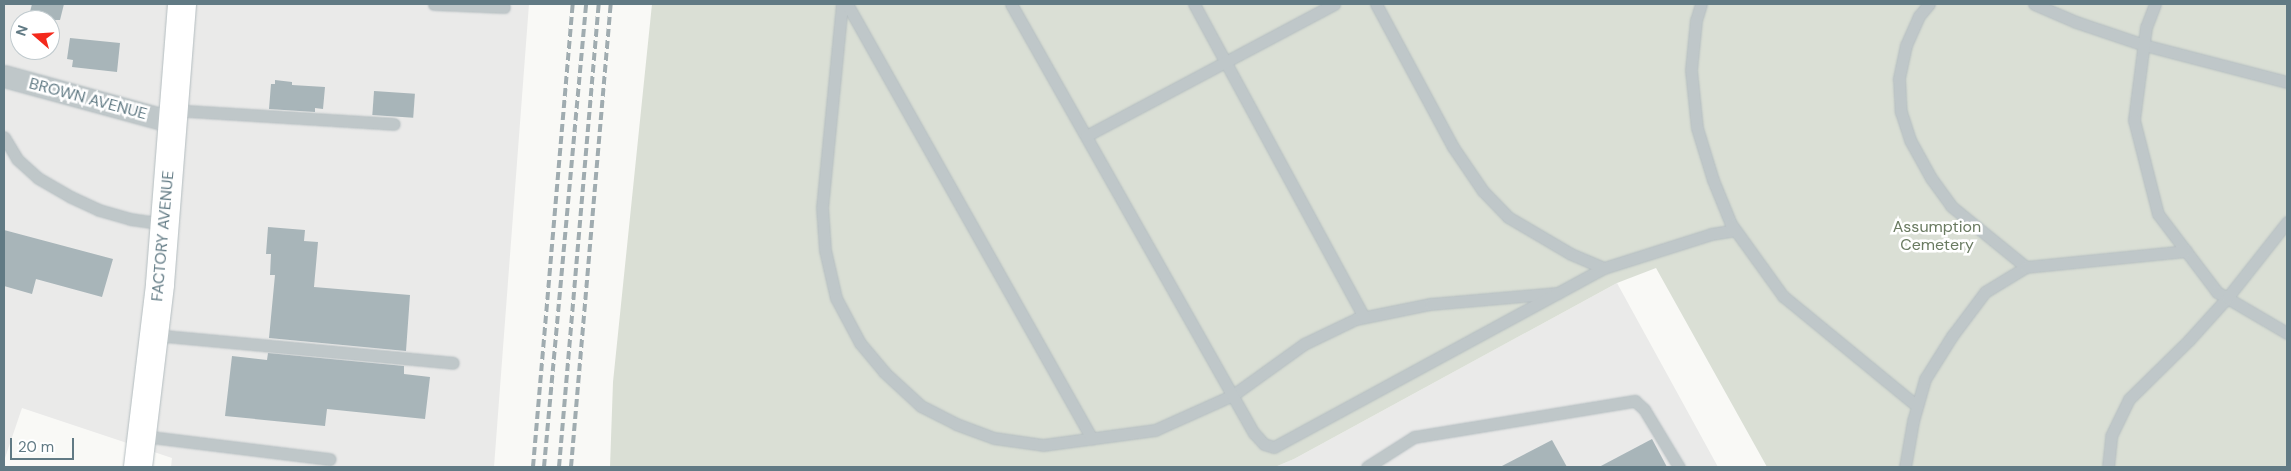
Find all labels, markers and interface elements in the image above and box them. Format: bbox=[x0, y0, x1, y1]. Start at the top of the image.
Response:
north arrow bbox=[10, 10, 60, 60]
text: N bbox=[12, 23, 32, 38]
street label: BROWN AVENUE bbox=[27, 74, 149, 124]
street label: FACTORY AVENUE bbox=[148, 170, 178, 302]
park label: Assumption Cemetery bbox=[1893, 217, 1981, 255]
scale bar bbox=[12, 428, 76, 460]
text: 20 m bbox=[18, 437, 54, 457]

